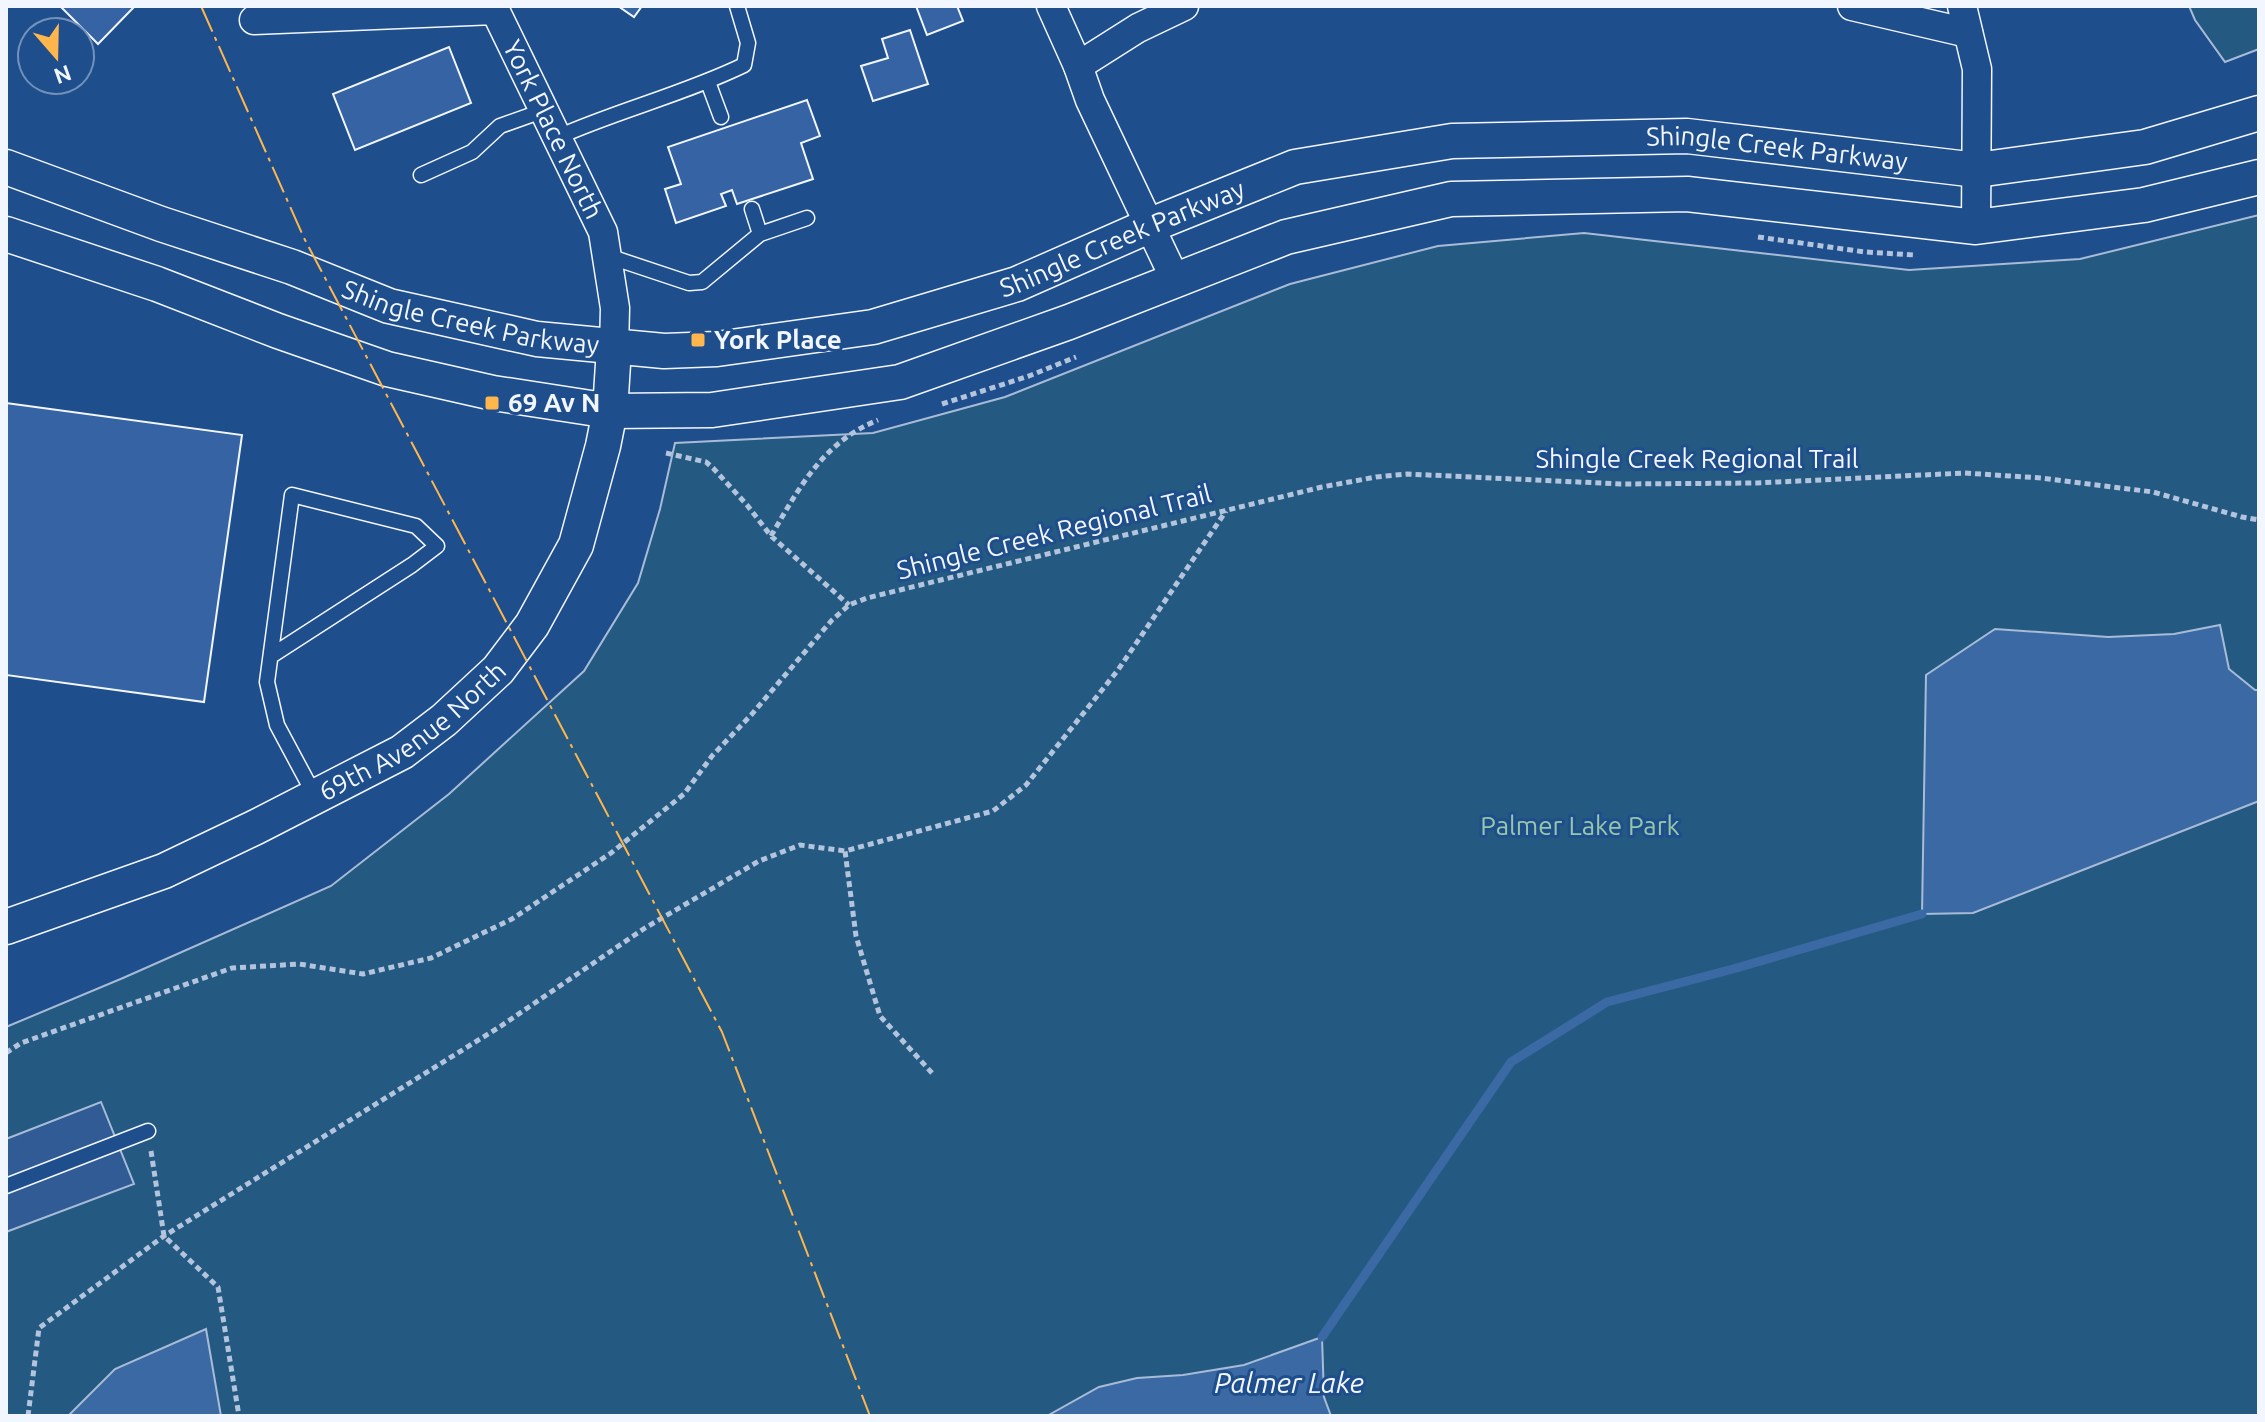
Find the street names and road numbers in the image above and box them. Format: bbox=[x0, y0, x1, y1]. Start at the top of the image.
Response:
street label: York Place North bbox=[498, 35, 609, 223]
street label: Shingle Creek Parkway bbox=[1646, 120, 1909, 176]
street label: Shingle Creek Parkway bbox=[996, 174, 1249, 302]
street label: Shingle Creek Parkway bbox=[338, 274, 601, 359]
street label: Shingle Creek Regional Trail bbox=[1535, 444, 1859, 473]
street label: Shingle Creek Regional Trail bbox=[894, 478, 1214, 585]
street label: 69th Avenue North bbox=[314, 655, 511, 806]

